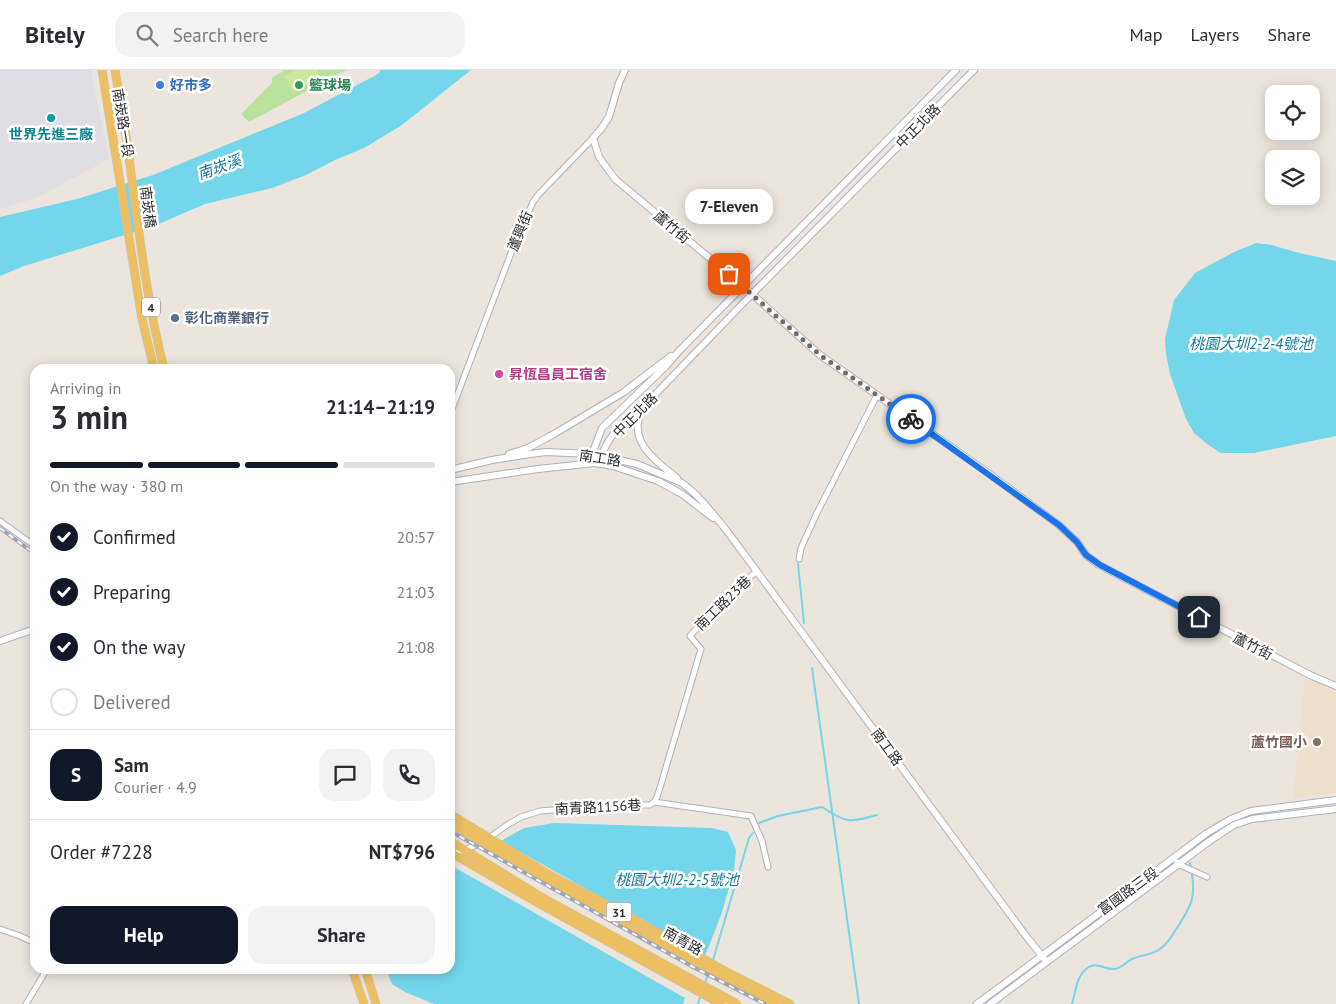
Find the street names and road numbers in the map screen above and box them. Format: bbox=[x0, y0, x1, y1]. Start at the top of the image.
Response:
street label: 南崁路一段 bbox=[109, 87, 137, 159]
street label: 中正北路 bbox=[892, 100, 944, 152]
street label: 南崁橋 bbox=[136, 185, 160, 229]
street label: 蘆竹街 bbox=[650, 207, 694, 247]
street label: 蘆興街 bbox=[504, 208, 536, 254]
road number: 4 bbox=[142, 298, 160, 316]
street label: 中正北路 bbox=[609, 389, 661, 441]
street label: 南工路 bbox=[578, 446, 622, 470]
street label: 南工路23巷 bbox=[691, 572, 755, 634]
street label: 蘆竹街 bbox=[1230, 628, 1276, 664]
street label: 南工路 bbox=[867, 725, 907, 769]
street label: 南青路1156巷 bbox=[554, 796, 642, 818]
street label: 富國路三段 bbox=[1094, 863, 1162, 919]
road number: 31 bbox=[606, 902, 632, 922]
street label: 南青路 bbox=[660, 923, 706, 959]

